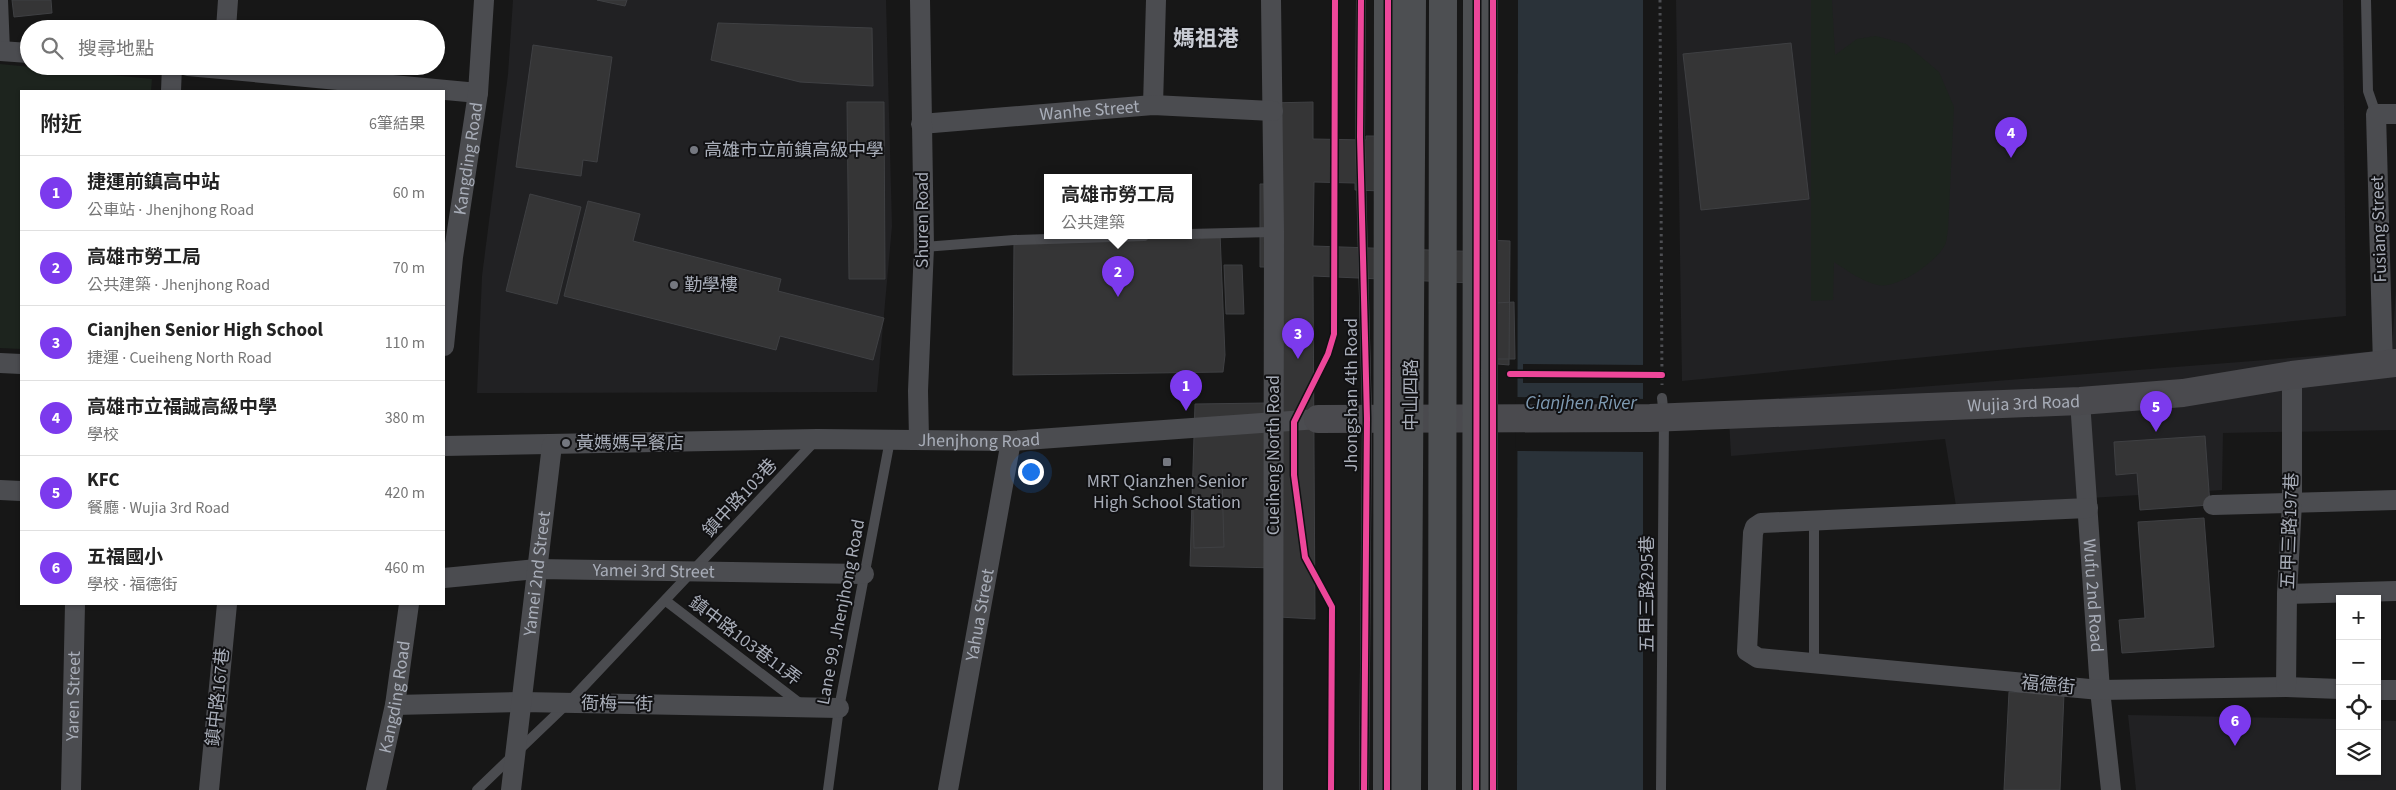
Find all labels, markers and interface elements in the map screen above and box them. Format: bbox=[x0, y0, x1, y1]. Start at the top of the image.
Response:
search box bbox=[20, 20, 445, 75]
district label: 媽祖港 bbox=[1173, 23, 1239, 55]
icon: search bbox=[38, 34, 66, 62]
text: 搜尋地點 bbox=[78, 36, 154, 63]
street label: Wanhe Street bbox=[1038, 94, 1140, 127]
street label: Kangding Road bbox=[447, 100, 489, 217]
text: 附近 bbox=[40, 109, 82, 139]
text: 6筆結果 bbox=[369, 113, 425, 135]
pin: 4 bbox=[1995, 117, 2027, 158]
place label: 高雄市立前鎮高級中學 bbox=[704, 138, 884, 163]
marker: 高雄市立前鎮高級中學 bbox=[688, 144, 700, 156]
text: 捷運前鎮高中站 bbox=[87, 169, 220, 196]
street label: Shuren Road bbox=[910, 172, 935, 268]
popup bbox=[1044, 174, 1192, 239]
street label: Fusiang Street bbox=[2365, 175, 2393, 283]
text: 1 bbox=[52, 182, 60, 204]
text: 60 m bbox=[393, 182, 425, 204]
text: 高雄市勞工局 bbox=[1061, 182, 1175, 209]
text: 公車站 · Jhenjhong Road bbox=[87, 199, 254, 221]
text: 公共建築 bbox=[1061, 212, 1125, 234]
text: 高雄市勞工局 bbox=[87, 244, 201, 271]
pin: 2 bbox=[1102, 256, 1134, 297]
text: 2 bbox=[52, 257, 60, 279]
text: 70 m bbox=[393, 257, 425, 279]
place label: 勤學樓 bbox=[684, 273, 738, 298]
text: 公共建築 · Jhenjhong Road bbox=[87, 274, 270, 296]
marker: 勤學樓 bbox=[668, 279, 680, 291]
text: Cianjhen Senior High School bbox=[87, 317, 323, 344]
pin: 3 bbox=[1282, 318, 1314, 359]
street label: Jhongshan 4th Road bbox=[1339, 318, 1364, 472]
text: 3 bbox=[52, 332, 60, 354]
text: 110 m bbox=[385, 332, 425, 354]
text: 捷運 · Cueiheng North Road bbox=[87, 347, 272, 369]
street label: 中山四路 bbox=[1399, 359, 1424, 431]
pin: 1 bbox=[1170, 370, 1202, 411]
street label: Cueiheng North Road bbox=[1261, 375, 1286, 535]
street label: Wujia 3rd Road bbox=[1967, 389, 2081, 418]
water label: Cianjhen River bbox=[1525, 390, 1638, 417]
pin: 5 bbox=[2140, 391, 2172, 432]
text: 高雄市立福誠高級中學 bbox=[87, 394, 277, 421]
text: 4 bbox=[52, 407, 60, 429]
text: 380 m bbox=[385, 407, 425, 429]
text: 學校 bbox=[87, 424, 119, 446]
street label: Jhenjhong Road bbox=[918, 426, 1041, 454]
place label: 黃媽媽早餐店 bbox=[576, 431, 684, 456]
marker: 黃媽媽早餐店 bbox=[560, 437, 572, 449]
street label: 鎮中路103巷 bbox=[697, 453, 783, 543]
marker: MRT Qianzhen Senior High School Station bbox=[1161, 456, 1173, 468]
your location bbox=[1018, 459, 1044, 485]
text: KFC bbox=[87, 467, 120, 494]
place label: MRT Qianzhen Senior High School Station bbox=[1087, 469, 1248, 515]
street label: 五甲三路197巷 bbox=[2275, 472, 2305, 590]
text: 5 bbox=[52, 482, 60, 504]
text: 420 m bbox=[385, 482, 425, 504]
text: 餐廳 · Wujia 3rd Road bbox=[87, 497, 230, 519]
street label: Yamei 2nd Street bbox=[517, 510, 557, 639]
street label: Lane 99, Jhenjhong Road bbox=[811, 517, 871, 707]
street label: 五甲三路295巷 bbox=[1635, 536, 1660, 652]
street label: Wufu 2nd Road bbox=[2077, 538, 2110, 653]
text: 五福國小 bbox=[87, 544, 163, 571]
text: 6 bbox=[52, 557, 60, 579]
text: 460 m bbox=[385, 557, 425, 579]
street label: Yamei 3rd Street bbox=[591, 557, 715, 584]
street label: Yahua Street bbox=[959, 566, 1000, 664]
text: 學校 · 福德街 bbox=[87, 574, 177, 596]
street label: 鎮中路103巷11弄 bbox=[684, 590, 806, 692]
map controls bbox=[2336, 595, 2381, 775]
button: + bbox=[2336, 595, 2381, 640]
street label: Kangding Road bbox=[372, 639, 416, 756]
button: − bbox=[2336, 640, 2381, 685]
street label: 鎮中路167巷 bbox=[200, 647, 236, 747]
street label: Yaren Street bbox=[60, 651, 86, 742]
street label: 福德街 bbox=[2020, 670, 2076, 700]
button: locate bbox=[2336, 685, 2381, 730]
street label: 衙梅一街 bbox=[581, 691, 653, 717]
pin: 6 bbox=[2219, 705, 2251, 746]
button: layers bbox=[2336, 730, 2381, 775]

